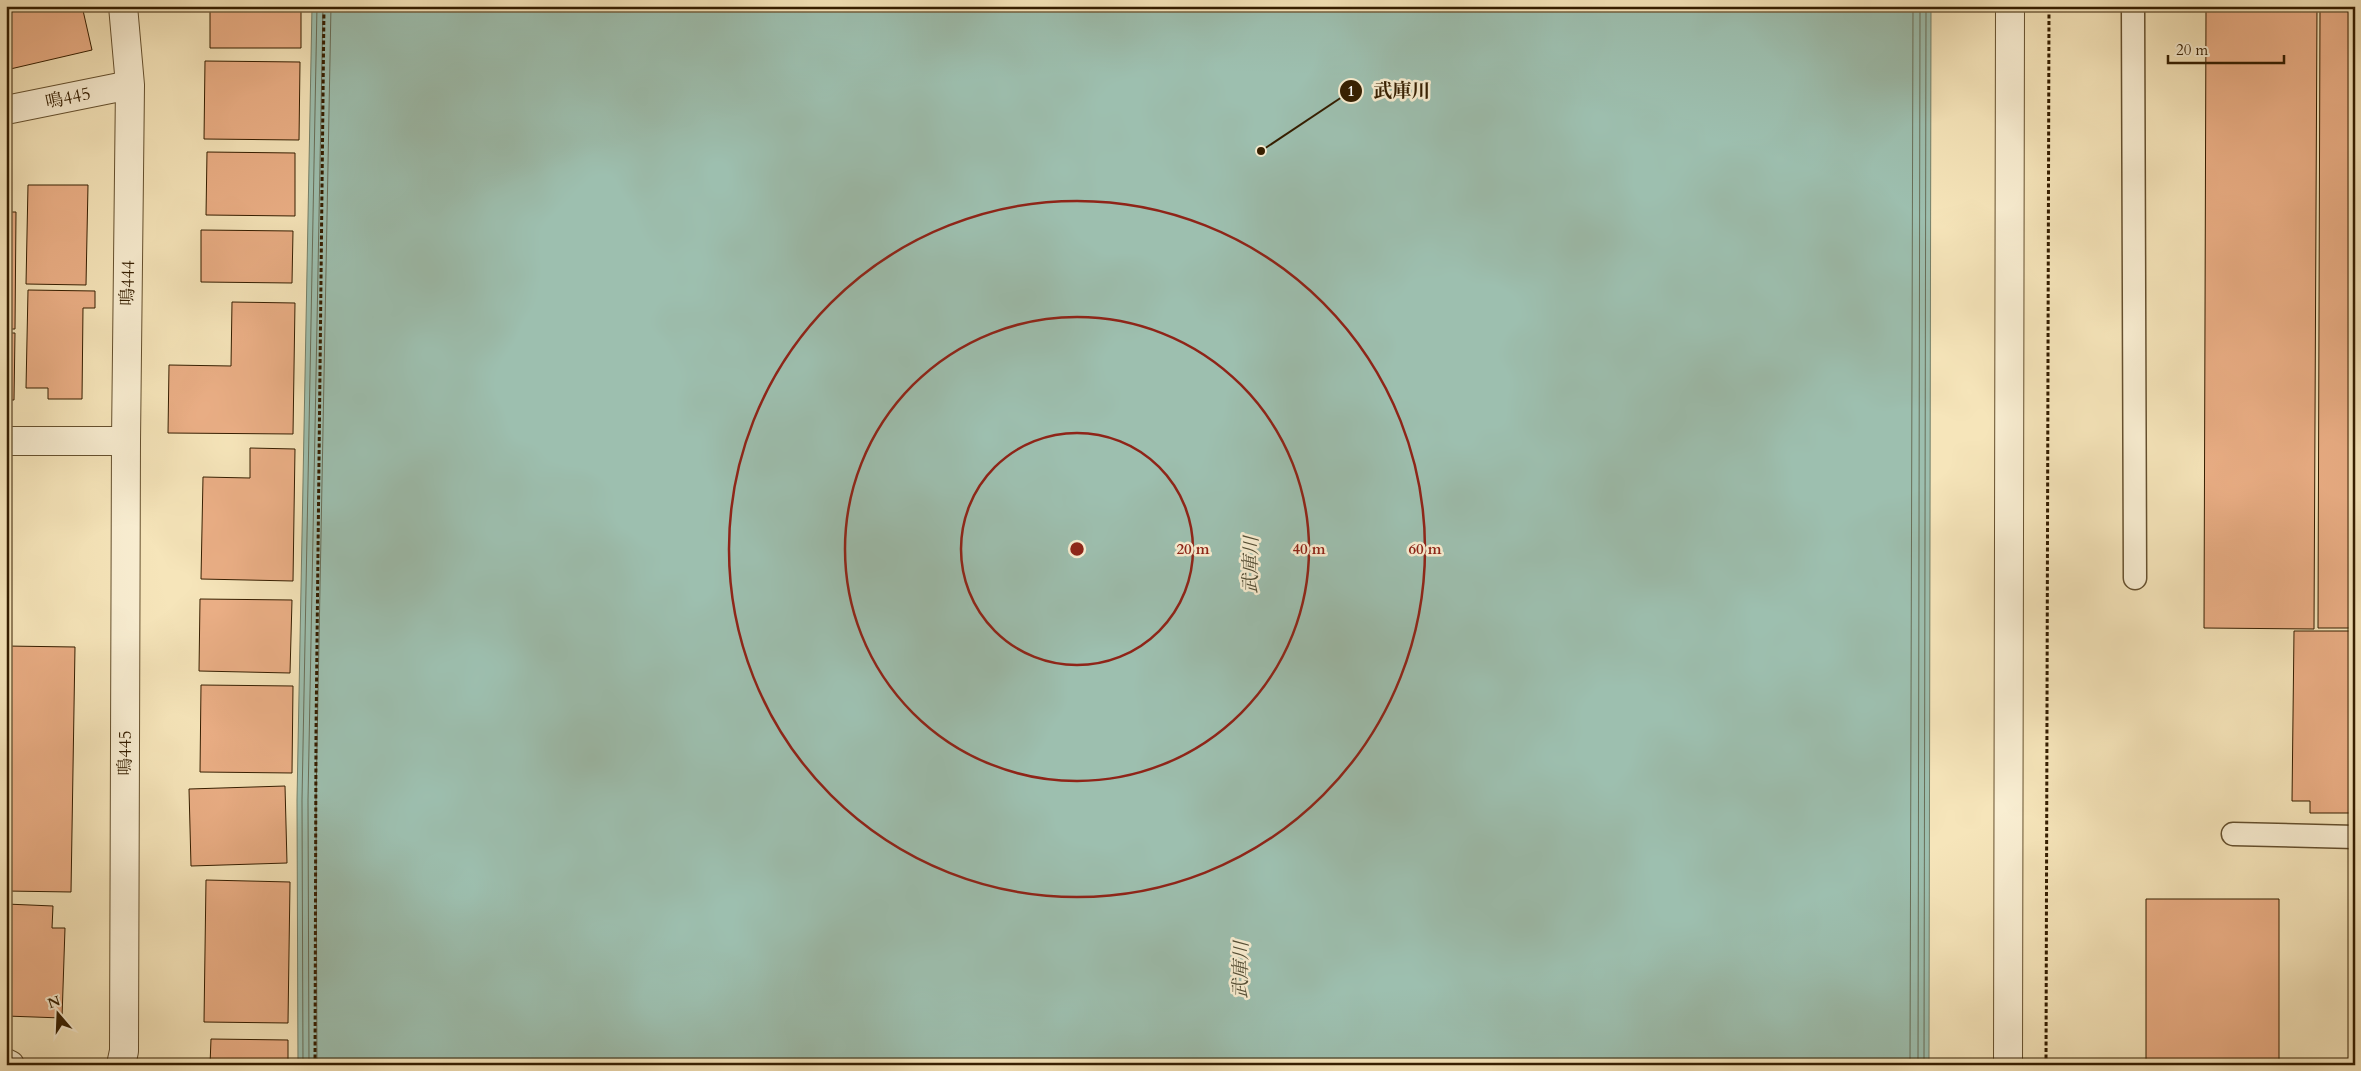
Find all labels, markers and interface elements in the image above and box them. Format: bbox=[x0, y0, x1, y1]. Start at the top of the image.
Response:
scale bar bbox=[2168, 32, 2285, 64]
text: 20 m bbox=[2176, 40, 2208, 60]
callout: 武庫川 bbox=[1338, 74, 1440, 108]
text: 武庫川 bbox=[1373, 78, 1431, 104]
street label: 鳴445 bbox=[43, 81, 93, 115]
text: 1 bbox=[1347, 81, 1355, 101]
street label: 鳴444 bbox=[115, 260, 141, 306]
water label: 武庫川 bbox=[1238, 534, 1265, 594]
text: 20 m bbox=[1176, 539, 1210, 559]
text: 40 m bbox=[1292, 539, 1326, 559]
text: 60 m bbox=[1408, 539, 1442, 559]
centre of rings bbox=[1068, 540, 1086, 558]
street label: 鳴445 bbox=[113, 730, 138, 776]
water label: 武庫川 bbox=[1228, 939, 1255, 999]
north arrow bbox=[32, 988, 82, 1038]
text: N bbox=[45, 991, 63, 1013]

